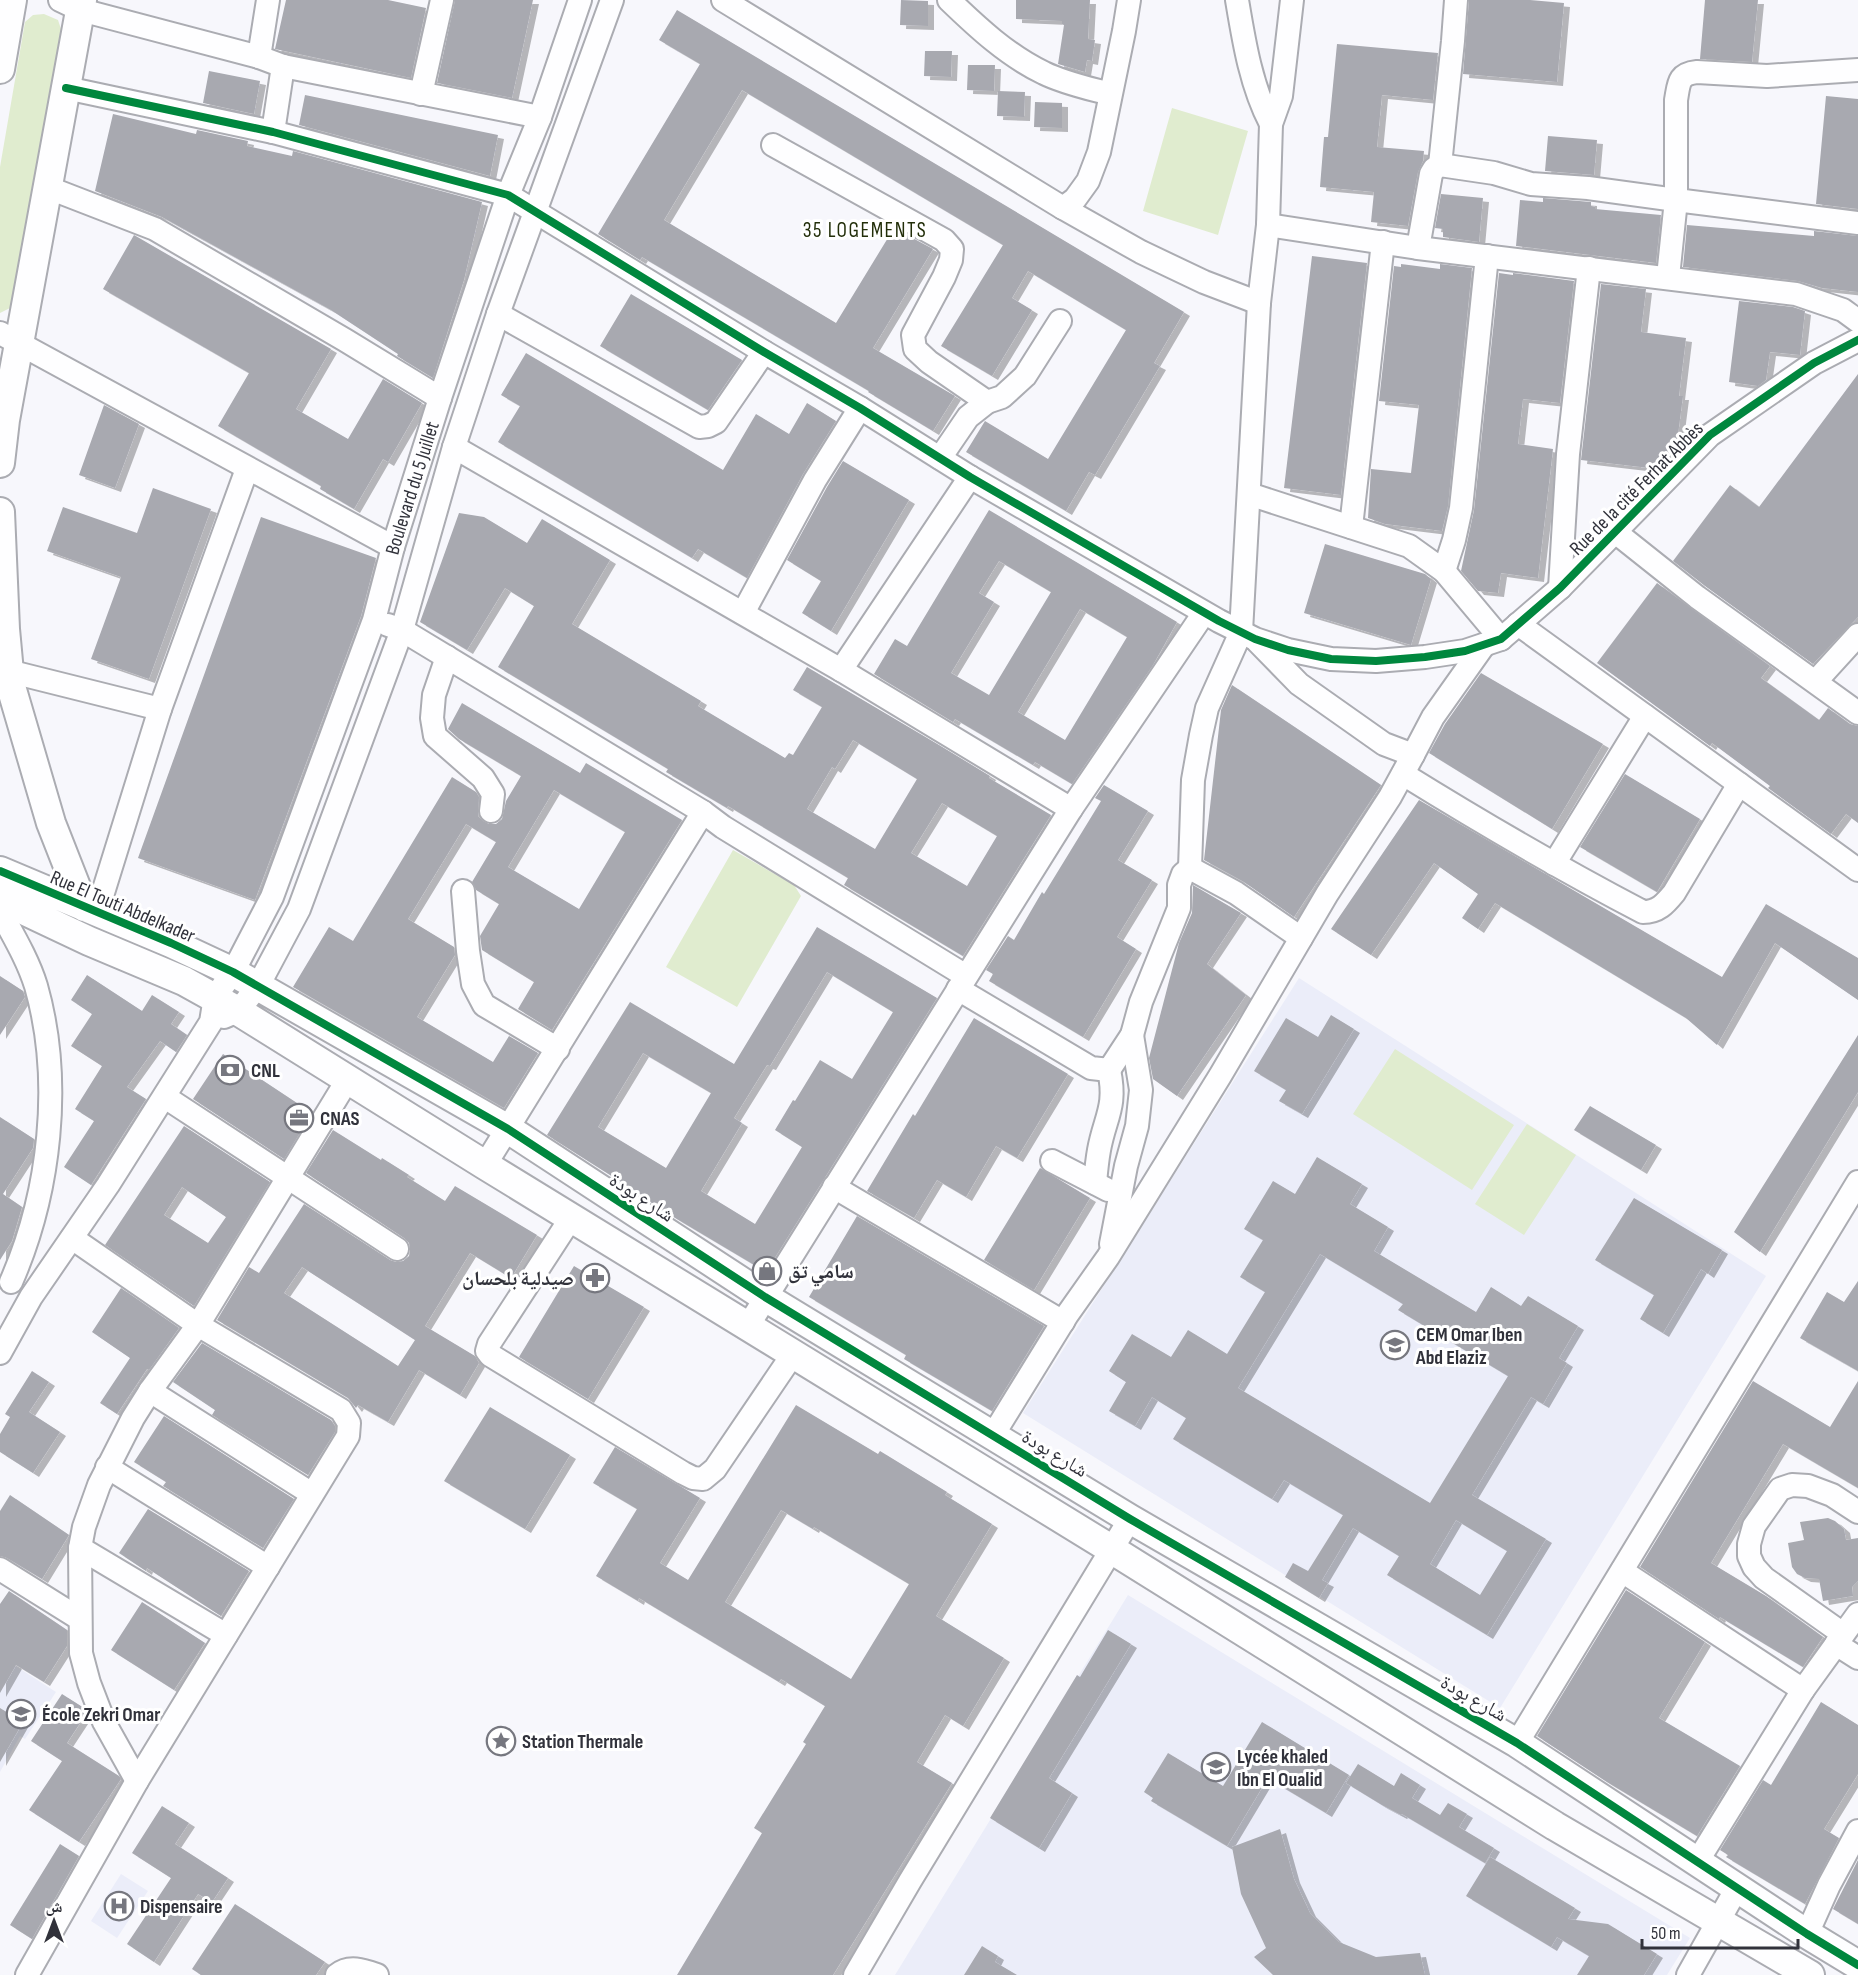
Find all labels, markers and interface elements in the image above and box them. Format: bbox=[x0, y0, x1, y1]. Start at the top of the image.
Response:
district label: 35 LOGEMENTS bbox=[803, 218, 927, 243]
street label: Rue de la cité Ferhat Abbès bbox=[1565, 417, 1709, 561]
street label: Boulevard du 5 Juillet bbox=[381, 419, 445, 557]
street label: Rue El Touti Abdelkader bbox=[47, 866, 199, 948]
bank icon: CNL bbox=[214, 1054, 246, 1086]
place label: CNL bbox=[251, 1059, 280, 1083]
office icon: CNAS bbox=[283, 1102, 315, 1134]
place label: CNAS bbox=[320, 1107, 359, 1131]
street label: شارع بودة bbox=[605, 1168, 678, 1228]
shop icon: سامي تق bbox=[751, 1255, 783, 1287]
place label: سامي تق bbox=[788, 1260, 854, 1287]
pharmacy icon: صيدلية بلحسان bbox=[579, 1262, 611, 1294]
place label: صيدلية بلحسان bbox=[462, 1267, 574, 1291]
place label: CEM Omar Iben Abd Elaziz bbox=[1415, 1323, 1522, 1370]
school or university icon: CEM Omar Iben Abd Elaziz bbox=[1379, 1329, 1411, 1361]
street label: شارع بودة bbox=[1017, 1425, 1092, 1483]
street label: شارع بودة bbox=[1436, 1670, 1511, 1727]
school or university icon: École Zekri Omar bbox=[5, 1698, 37, 1730]
place label: École Zekri Omar bbox=[42, 1703, 160, 1727]
place icon: Station Thermale bbox=[485, 1725, 517, 1757]
place label: Station Thermale bbox=[522, 1730, 643, 1754]
place label: Lycée khaled Ibn El Oualid bbox=[1237, 1745, 1328, 1792]
school or university icon: Lycée khaled Ibn El Oualid bbox=[1200, 1751, 1232, 1783]
hospital icon: Dispensaire bbox=[103, 1890, 135, 1922]
north arrow bbox=[24, 1891, 84, 1951]
place label: Dispensaire bbox=[140, 1895, 223, 1919]
text: ش bbox=[46, 1898, 63, 1917]
scale bar bbox=[1642, 1912, 1798, 1950]
text: 50 m bbox=[1651, 1923, 1681, 1944]

